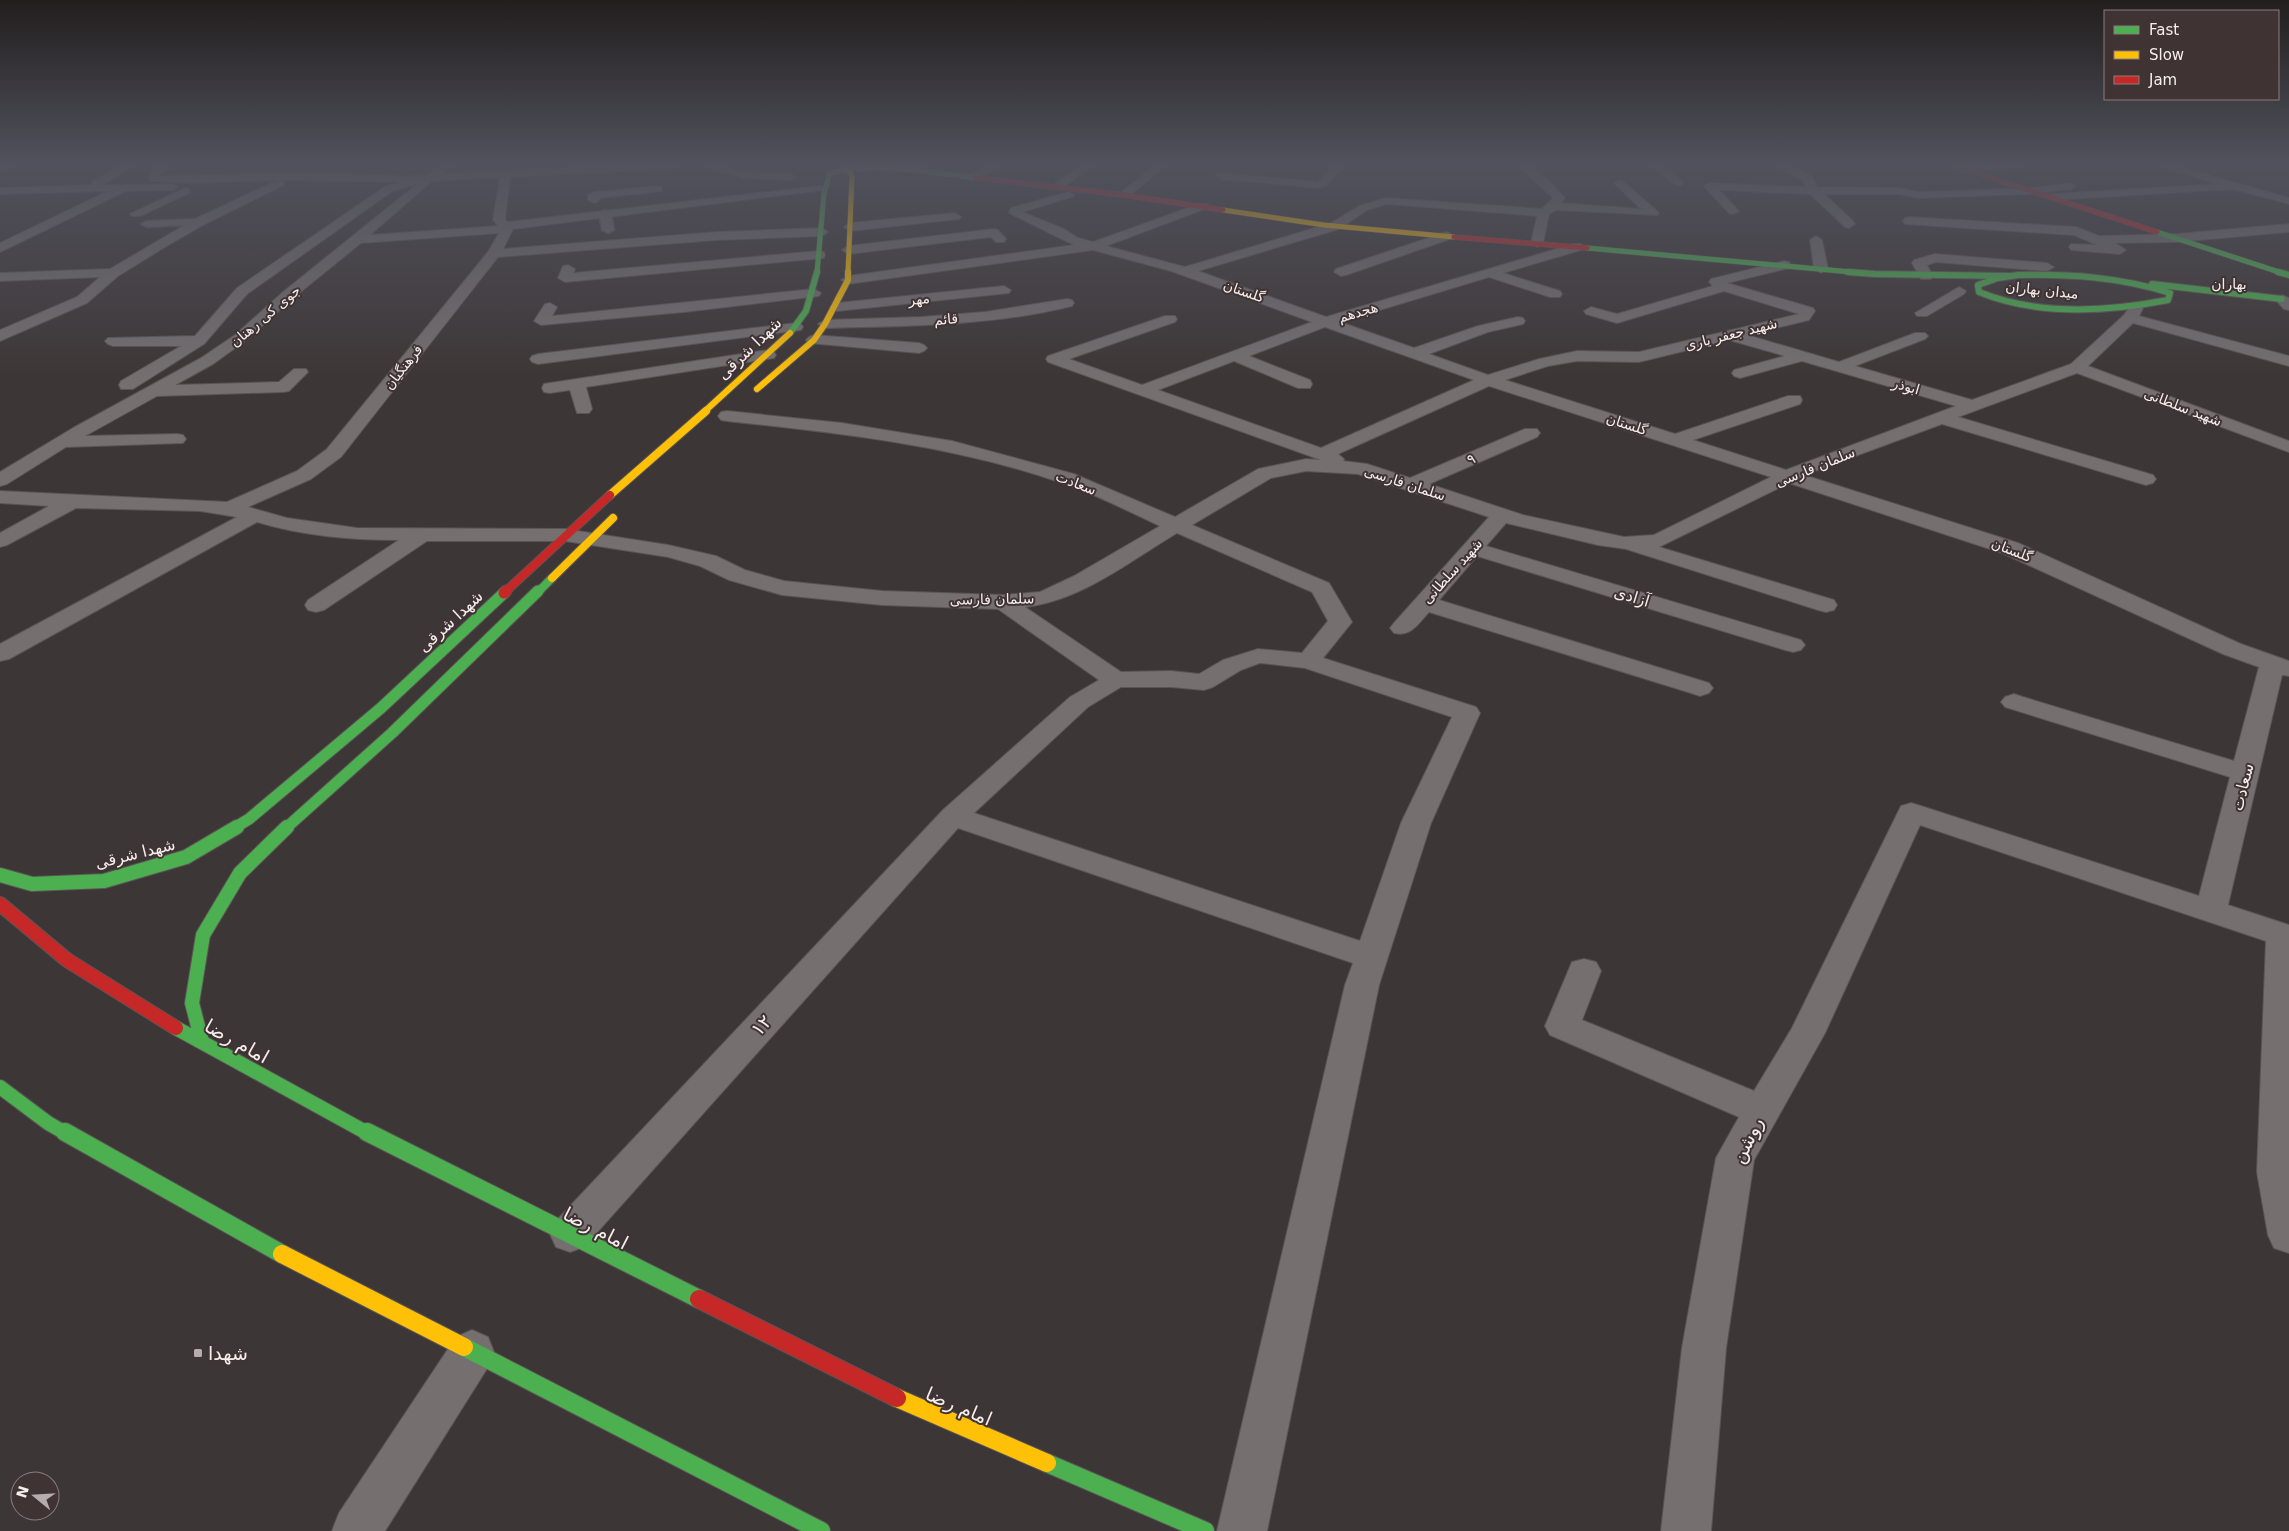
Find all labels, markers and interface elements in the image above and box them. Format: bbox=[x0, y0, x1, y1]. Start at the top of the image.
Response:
legend bbox=[2104, 10, 2279, 100]
text: Fast bbox=[2149, 21, 2179, 39]
text: Slow bbox=[2149, 46, 2184, 64]
text: Jam bbox=[2148, 71, 2177, 89]
street label: بهاران bbox=[2211, 276, 2247, 293]
street label: گلستان bbox=[1221, 277, 1267, 306]
street label: میدان بهاران bbox=[2005, 278, 2079, 303]
street label: جوی کی رهنان bbox=[227, 282, 304, 351]
street label: مهر bbox=[906, 290, 931, 309]
street label: هجدهم bbox=[1336, 299, 1380, 326]
street label: قائم bbox=[933, 310, 959, 329]
street label: شهدا شرقی bbox=[713, 313, 786, 384]
street label: شهید جعفر یاری bbox=[1683, 315, 1779, 354]
street label: فرهنگیان bbox=[381, 341, 426, 393]
street label: ابوذر bbox=[1889, 374, 1922, 399]
street label: شهید سلطانی bbox=[2142, 385, 2224, 430]
street label: گلستان bbox=[1604, 410, 1650, 438]
street label: سلمان فارسی bbox=[1773, 444, 1858, 491]
street label: ۹ bbox=[1464, 450, 1478, 468]
street label: سلمان فارسی bbox=[1362, 462, 1448, 505]
street label: سعادت bbox=[1053, 468, 1099, 498]
street label: شهید سلطانی bbox=[1419, 535, 1486, 607]
street label: گلستان bbox=[1989, 535, 2035, 565]
street label: آزادی bbox=[1611, 582, 1653, 612]
street label: شهدا شرقی bbox=[414, 586, 487, 657]
street label: سلمان فارسی bbox=[950, 590, 1034, 609]
street label: سعادت bbox=[2227, 761, 2258, 813]
street label: شهدا شرقی bbox=[93, 834, 177, 874]
street label: ۱۲ bbox=[746, 1010, 776, 1040]
street label: امام رضا bbox=[201, 1014, 273, 1069]
street label: روشن bbox=[1726, 1113, 1768, 1167]
street label: امام رضا bbox=[559, 1202, 632, 1255]
place label: شهدا bbox=[208, 1342, 248, 1365]
marker: شهدا bbox=[192, 1347, 204, 1359]
street label: امام رضا bbox=[922, 1382, 996, 1431]
north arrow bbox=[10, 1471, 60, 1521]
text: N bbox=[13, 1484, 32, 1500]

